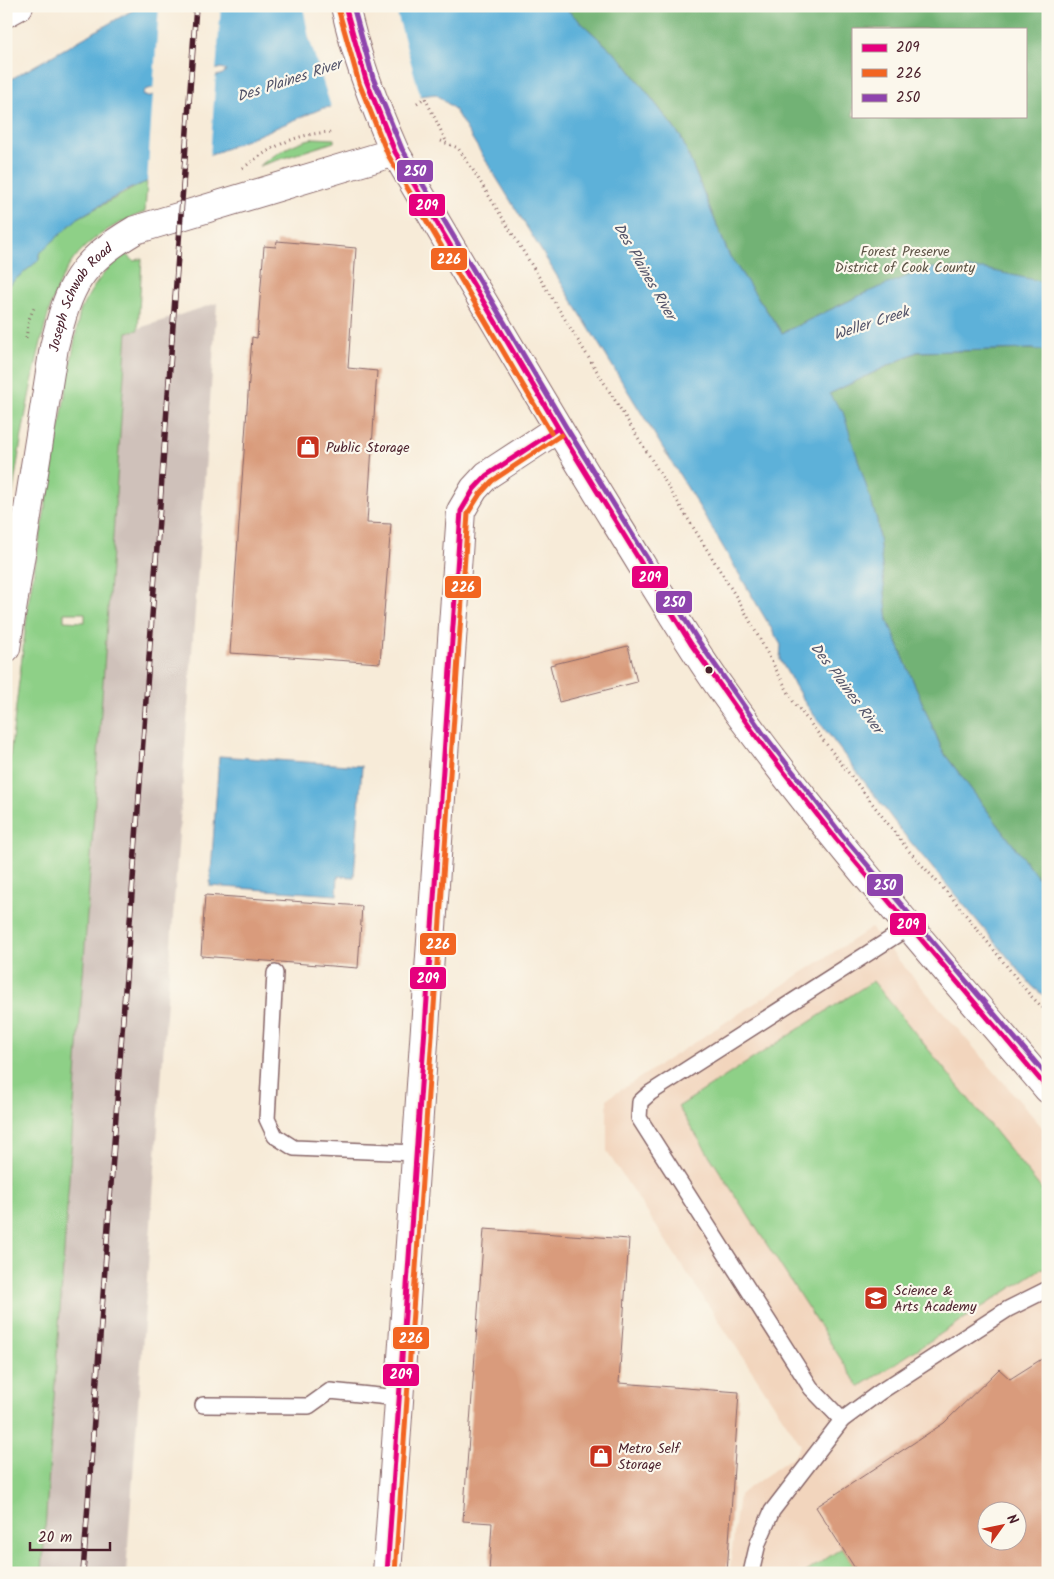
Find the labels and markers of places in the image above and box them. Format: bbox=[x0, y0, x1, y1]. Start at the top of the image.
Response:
shop icon: Public Storage bbox=[295, 434, 321, 460]
place label: Public Storage bbox=[326, 437, 410, 459]
unlabelled marker bbox=[704, 665, 714, 675]
place label: Science & Arts Academy bbox=[894, 1280, 977, 1318]
school or university icon: Science & Arts Academy bbox=[863, 1285, 889, 1311]
place label: Metro Self Storage bbox=[618, 1438, 682, 1476]
shop icon: Metro Self Storage bbox=[588, 1443, 614, 1469]

